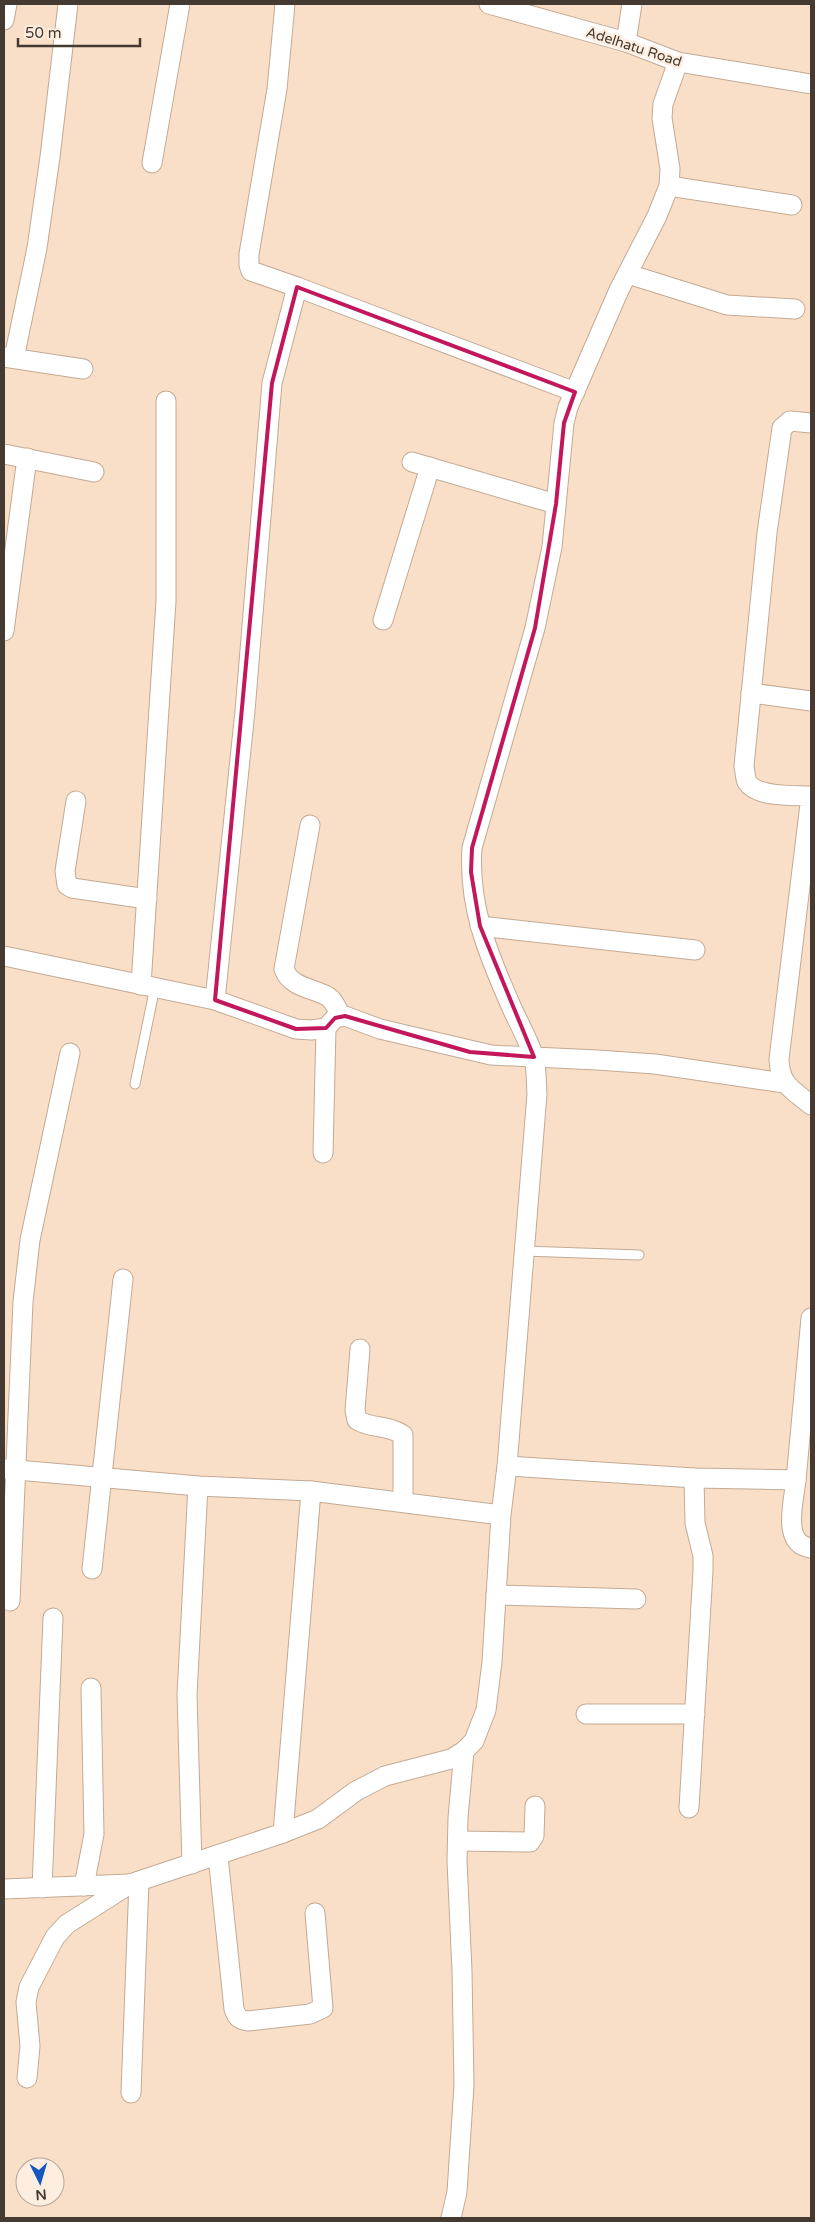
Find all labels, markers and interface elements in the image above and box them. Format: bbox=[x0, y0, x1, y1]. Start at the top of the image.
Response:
scale bar bbox=[18, 15, 140, 47]
text: 50 m bbox=[25, 24, 62, 42]
street label: Adelhatu Road bbox=[584, 24, 684, 70]
north arrow bbox=[15, 2157, 65, 2207]
text: N bbox=[35, 2185, 47, 2203]

